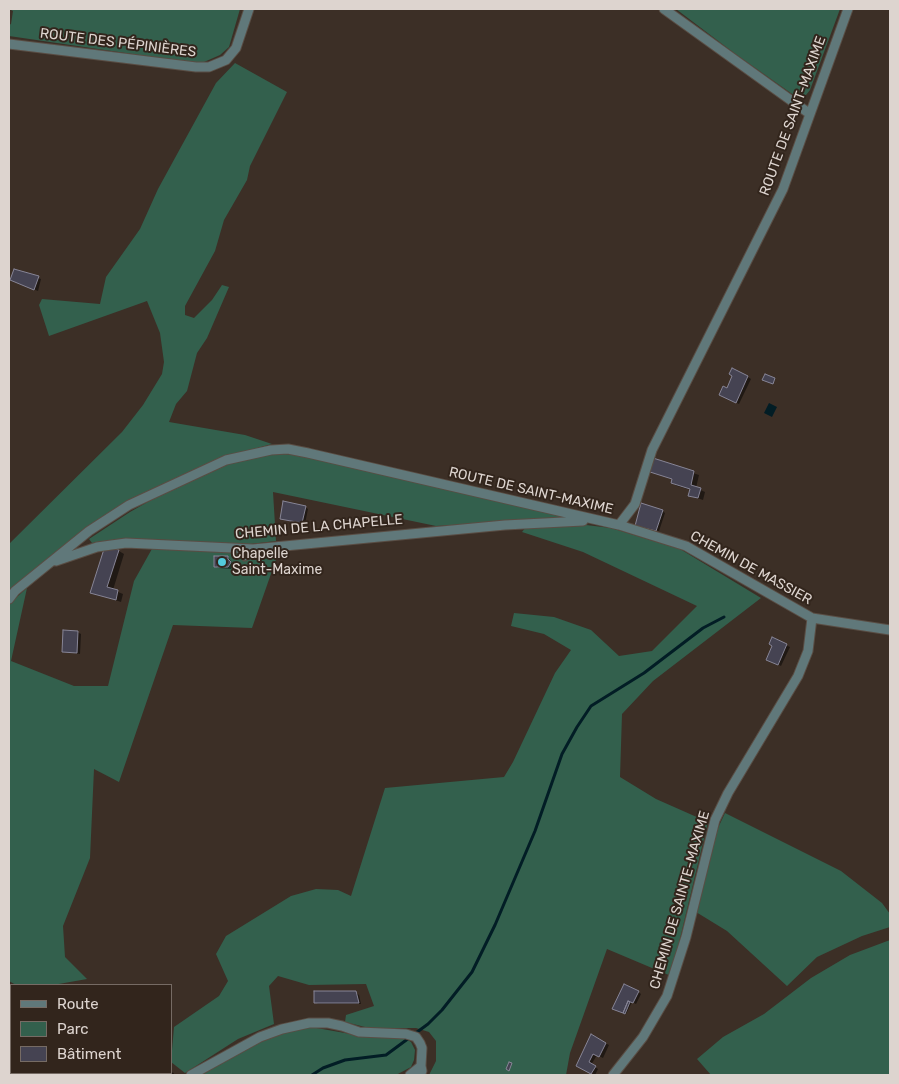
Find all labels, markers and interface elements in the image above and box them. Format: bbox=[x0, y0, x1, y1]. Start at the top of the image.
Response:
street label: ROUTE DES PÉPINIÈRES bbox=[39, 25, 197, 61]
street label: ROUTE DE SAINT-MAXIME bbox=[756, 34, 830, 198]
street label: ROUTE DE SAINT-MAXIME bbox=[447, 464, 615, 518]
street label: CHEMIN DE LA CHAPELLE bbox=[234, 511, 404, 543]
street label: CHEMIN DE MASSIER bbox=[687, 528, 815, 608]
place label: Chapelle Saint-Maxime bbox=[232, 546, 322, 578]
marker: Chapelle Saint-Maxime bbox=[216, 556, 228, 568]
street label: CHEMIN DE SAINTE-MAXIME bbox=[646, 809, 714, 991]
legend bbox=[10, 984, 172, 1074]
text: Route bbox=[57, 995, 99, 1013]
text: Parc bbox=[57, 1020, 89, 1038]
text: Bâtiment bbox=[57, 1045, 121, 1063]

